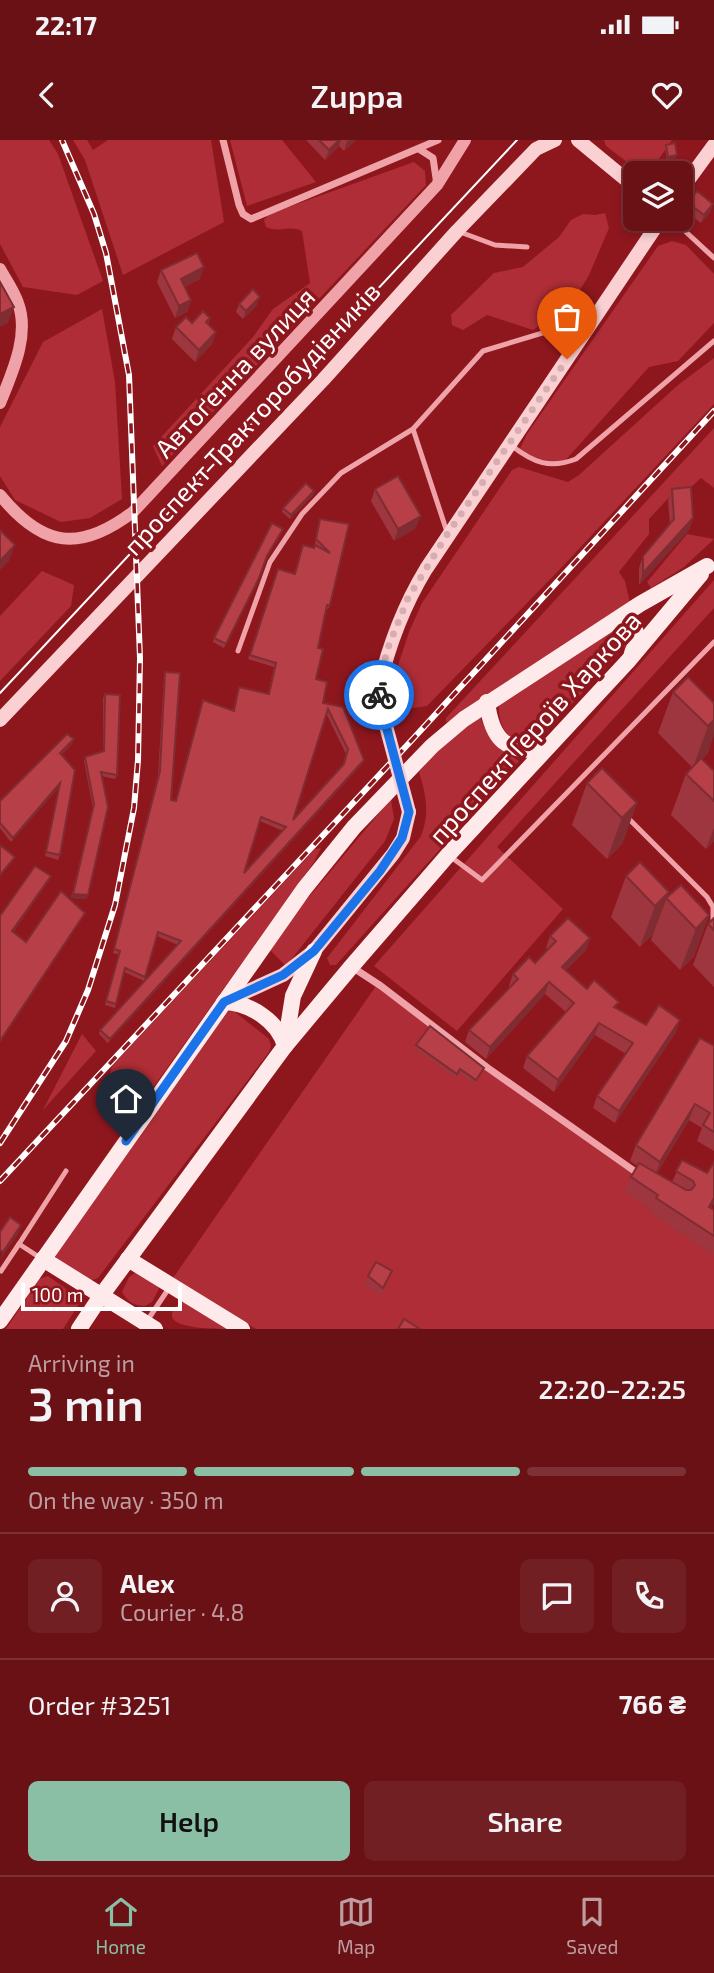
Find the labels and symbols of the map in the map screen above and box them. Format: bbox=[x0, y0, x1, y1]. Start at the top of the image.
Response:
street label: проспект Тракторобудівників bbox=[116, 275, 386, 562]
street label: Автоґенна вулиця bbox=[147, 281, 321, 464]
pin bbox=[537, 287, 597, 359]
street label: проспект Героїв Харкова bbox=[421, 604, 647, 850]
courier bbox=[344, 660, 414, 730]
pin bbox=[96, 1069, 156, 1141]
scale bar bbox=[21, 1280, 182, 1312]

